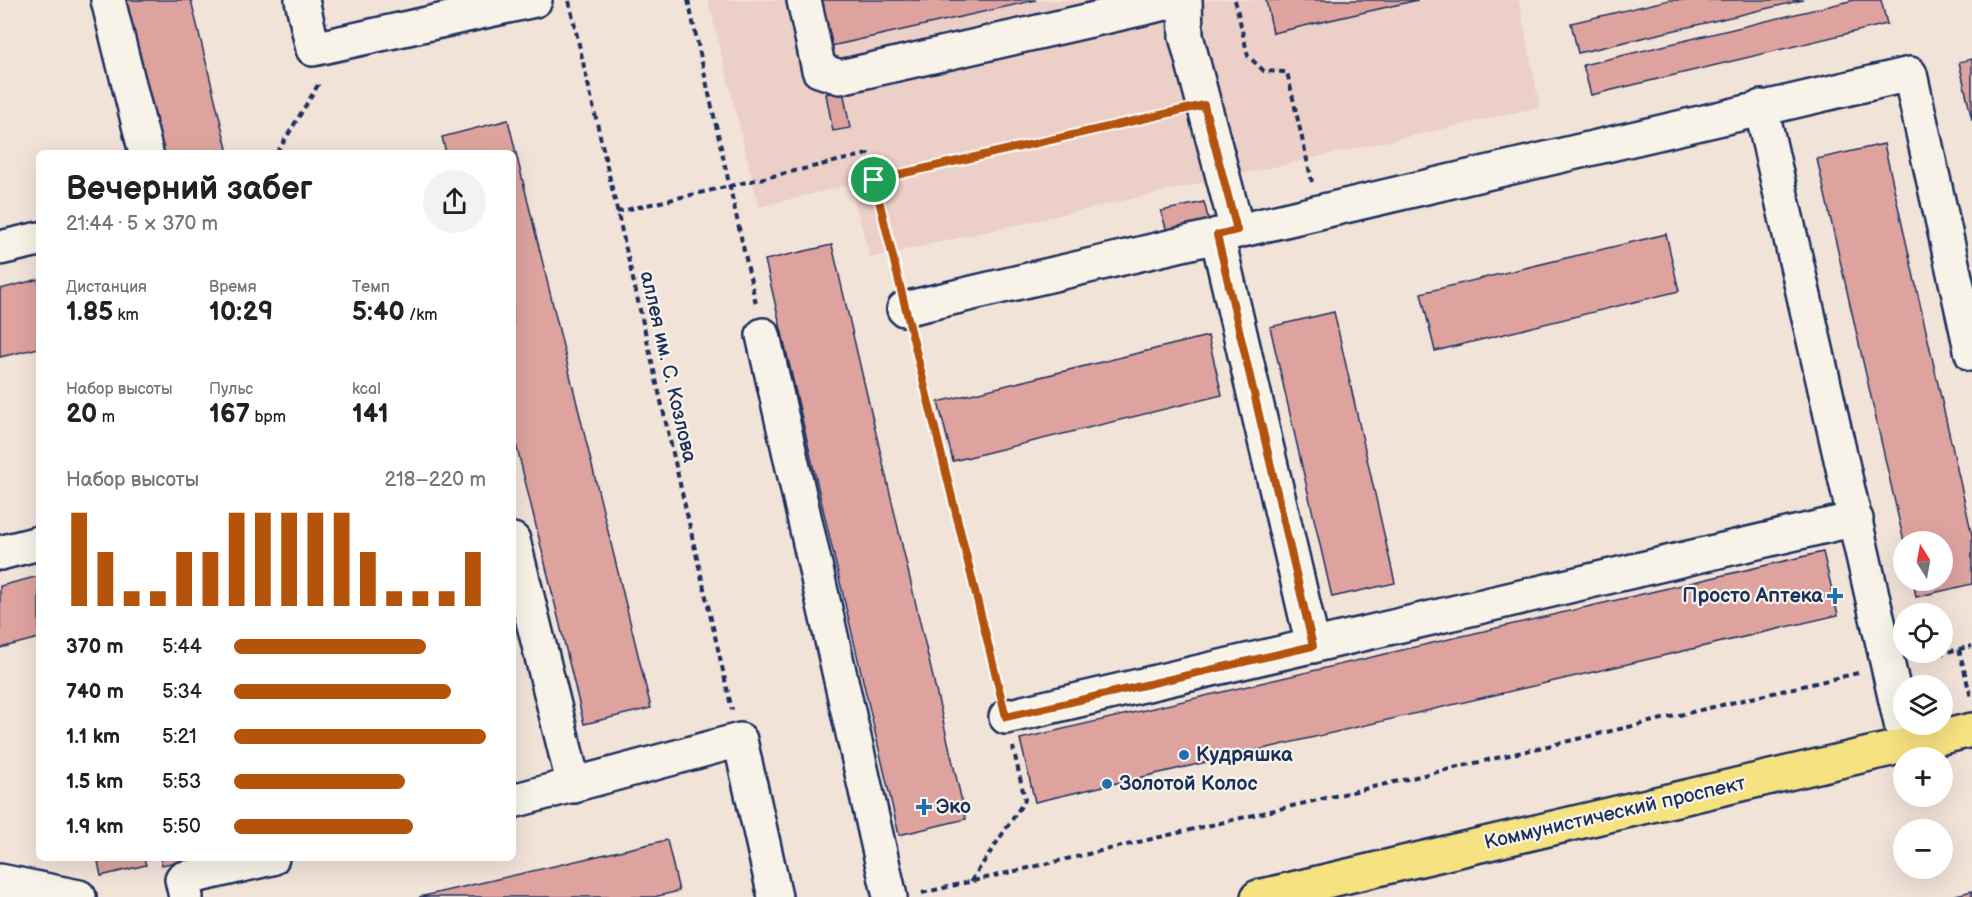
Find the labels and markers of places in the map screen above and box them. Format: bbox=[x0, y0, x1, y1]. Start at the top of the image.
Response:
pin bbox=[848, 154, 899, 205]
place label: Просто Аптека bbox=[1682, 584, 1823, 608]
marker: Просто Аптека bbox=[1828, 589, 1842, 603]
place label: Кудряшка bbox=[1196, 743, 1293, 767]
marker: Кудряшка bbox=[1177, 748, 1191, 762]
place label: Золотой Колос bbox=[1119, 772, 1258, 796]
marker: Золотой Колос bbox=[1100, 777, 1114, 791]
place label: Эко bbox=[936, 795, 971, 819]
marker: Эко bbox=[917, 800, 931, 814]

